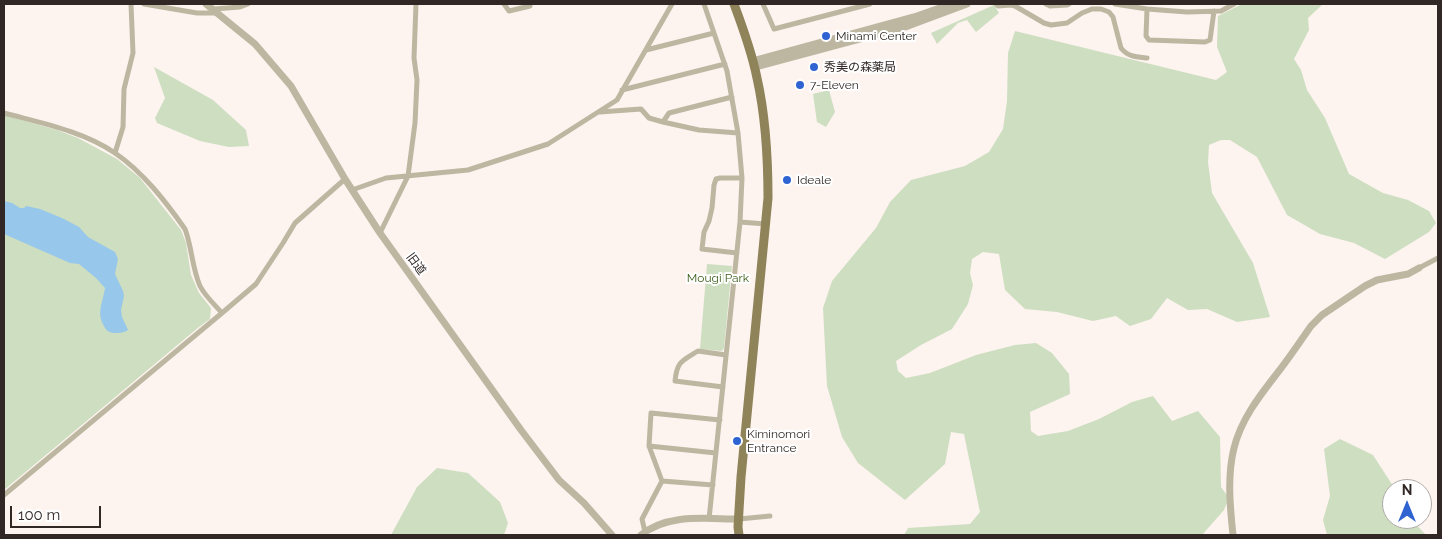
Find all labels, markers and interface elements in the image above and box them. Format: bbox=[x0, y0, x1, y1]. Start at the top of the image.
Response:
place label: Minami Center bbox=[836, 29, 917, 43]
marker: Minami Center bbox=[820, 30, 832, 42]
place label: 秀美の森薬局 bbox=[824, 60, 896, 74]
marker: 秀美の森薬局 bbox=[808, 61, 820, 73]
place label: 7-Eleven bbox=[810, 78, 859, 92]
marker: 7-Eleven bbox=[794, 79, 806, 91]
place label: Ideale bbox=[797, 173, 831, 187]
marker: Ideale bbox=[781, 174, 793, 186]
street label: 旧道 bbox=[403, 250, 429, 278]
park label: Mougi Park bbox=[687, 271, 749, 285]
place label: Kiminomori Entrance bbox=[747, 427, 810, 455]
marker: Kiminomori Entrance bbox=[731, 435, 743, 447]
north arrow bbox=[1382, 479, 1432, 529]
text: N bbox=[1402, 482, 1412, 498]
scale bar bbox=[12, 496, 104, 528]
text: 100 m bbox=[18, 506, 60, 524]

